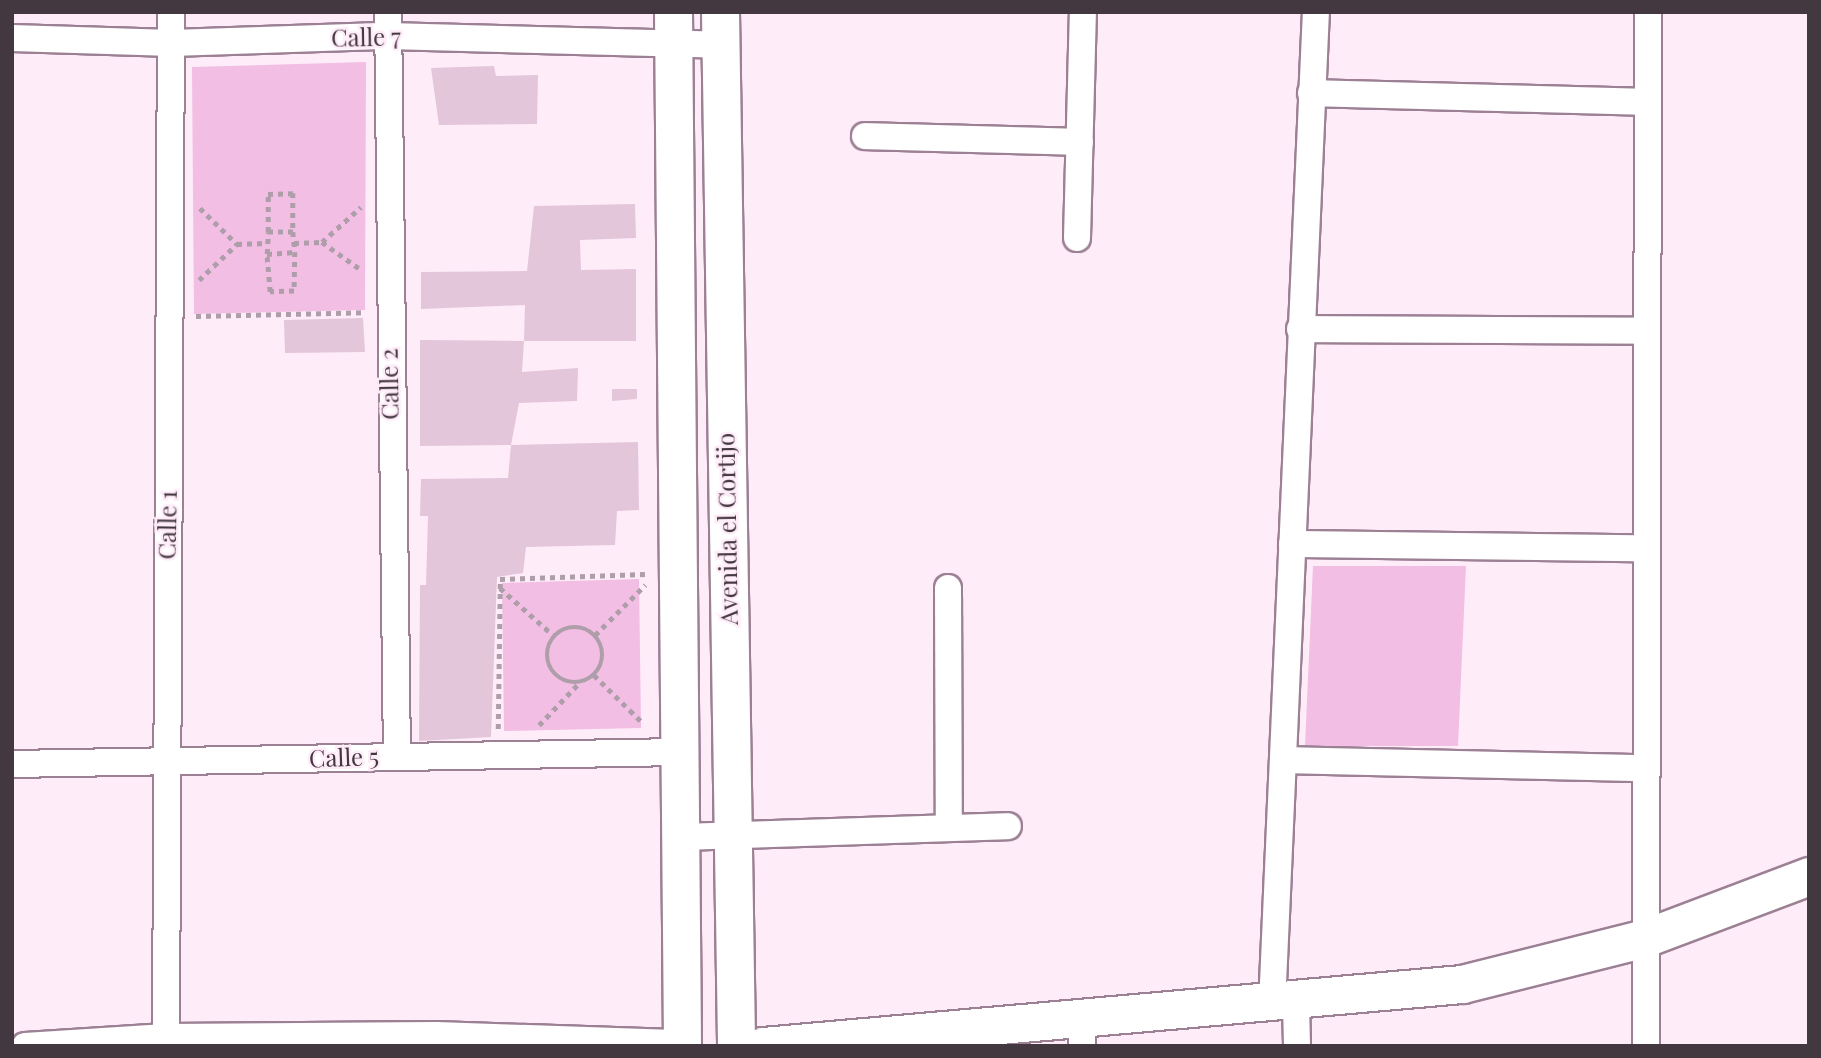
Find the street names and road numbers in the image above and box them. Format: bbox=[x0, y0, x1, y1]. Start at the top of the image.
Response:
street label: Calle 7 bbox=[331, 22, 401, 52]
street label: Calle 2 bbox=[374, 348, 404, 420]
street label: Avenida el Cortijo bbox=[711, 433, 743, 625]
street label: Calle 1 bbox=[152, 490, 182, 560]
street label: Calle 5 bbox=[309, 741, 379, 773]

